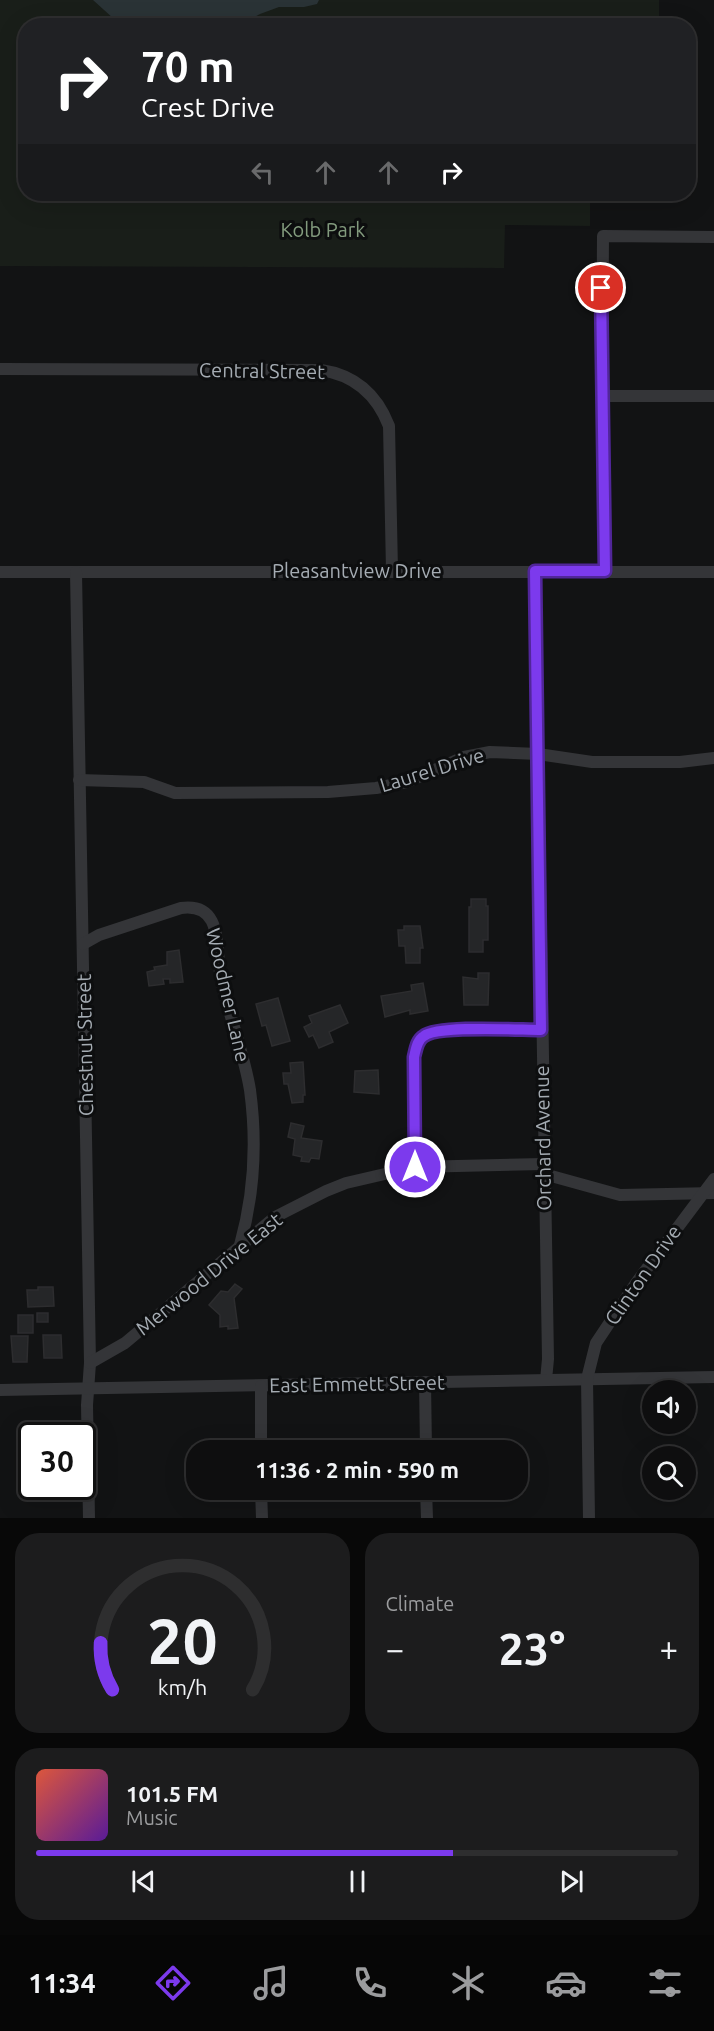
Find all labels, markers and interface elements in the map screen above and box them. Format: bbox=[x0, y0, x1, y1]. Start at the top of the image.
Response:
icon: right bbox=[42, 42, 120, 120]
text: 70 m bbox=[141, 43, 235, 90]
text: Crest Drive bbox=[141, 92, 275, 122]
icon: left bbox=[246, 156, 279, 189]
icon: ahead bbox=[309, 156, 342, 189]
icon: ahead bbox=[372, 156, 405, 189]
icon: right bbox=[435, 156, 468, 189]
park label: Kolb Park bbox=[281, 218, 365, 241]
pin bbox=[575, 262, 626, 313]
icon: arrive bbox=[584, 271, 617, 304]
street label: Central Street bbox=[199, 358, 325, 383]
street label: Pleasantview Drive bbox=[272, 559, 442, 582]
street label: Laurel Drive bbox=[377, 743, 487, 796]
street label: Woodmer Lane bbox=[202, 926, 255, 1064]
street label: Chestnut Street bbox=[72, 973, 97, 1116]
street label: Orchard Avenue bbox=[530, 1065, 555, 1211]
position arrow bbox=[383, 1135, 447, 1199]
street label: Merwood Drive East bbox=[131, 1207, 287, 1340]
street label: Clinton Drive bbox=[600, 1220, 685, 1329]
street label: East Emmett Street bbox=[269, 1370, 445, 1397]
map controls bbox=[642, 1380, 696, 1500]
button: sound bbox=[642, 1380, 696, 1434]
speed limit sign: 30 bbox=[18, 1422, 96, 1500]
button: search bbox=[642, 1446, 696, 1500]
text: 11:36 · 2 min · 590 m bbox=[255, 1457, 459, 1482]
text: Climate bbox=[386, 1592, 454, 1615]
text: 20 bbox=[147, 1606, 217, 1676]
text: 23° bbox=[498, 1623, 565, 1674]
text: − bbox=[386, 1630, 404, 1667]
text: + bbox=[659, 1630, 678, 1667]
text: km/h bbox=[157, 1675, 207, 1699]
text: 101.5 FM bbox=[126, 1781, 218, 1806]
text: Music bbox=[126, 1806, 178, 1829]
icon: previous bbox=[127, 1865, 160, 1898]
icon: pause bbox=[341, 1865, 374, 1898]
icon: next bbox=[555, 1865, 588, 1898]
icon: directions bbox=[152, 1962, 194, 2004]
icon: music bbox=[250, 1962, 292, 2004]
icon: phone bbox=[349, 1962, 391, 2004]
icon: climate bbox=[447, 1962, 489, 2004]
icon: car bbox=[545, 1962, 587, 2004]
icon: filters bbox=[644, 1962, 686, 2004]
text: 11:34 bbox=[28, 1968, 96, 1998]

